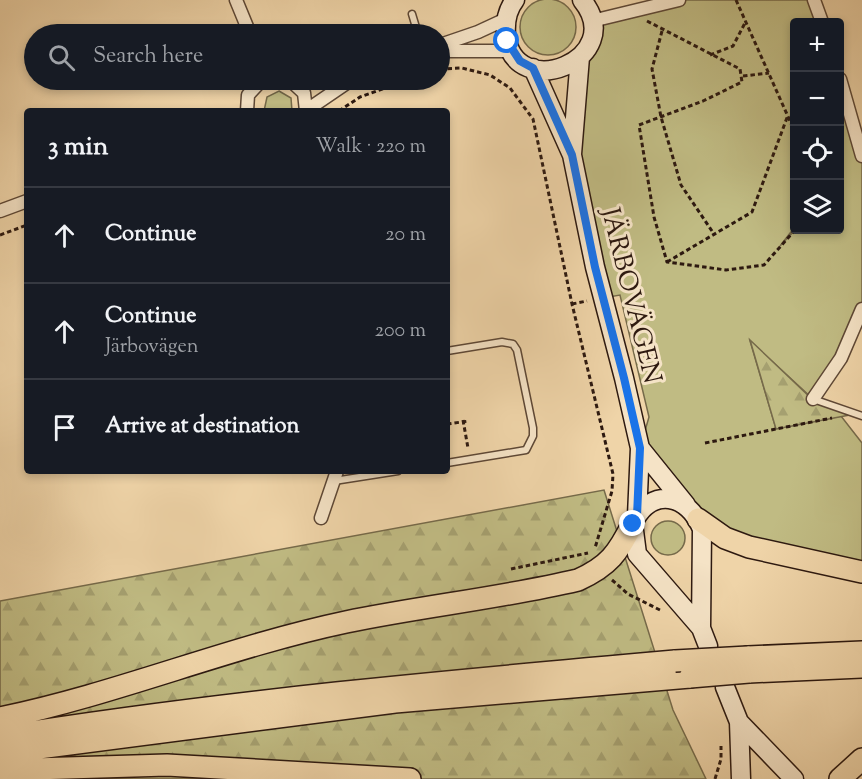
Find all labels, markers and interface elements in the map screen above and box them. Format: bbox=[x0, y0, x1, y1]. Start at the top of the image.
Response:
map controls bbox=[790, 18, 844, 234]
button: + bbox=[790, 18, 844, 72]
search box bbox=[24, 24, 450, 90]
route start bbox=[493, 27, 519, 53]
icon: search bbox=[45, 41, 78, 74]
text: Search here bbox=[93, 41, 203, 73]
button: − bbox=[790, 72, 844, 126]
button: locate bbox=[790, 126, 844, 180]
text: 3 min bbox=[48, 129, 108, 166]
text: Walk · 220 m bbox=[315, 133, 426, 162]
button: layers bbox=[790, 180, 844, 234]
street label: JÄRBOVÄGEN bbox=[590, 202, 670, 388]
icon: ahead bbox=[48, 219, 81, 252]
text: Continue bbox=[105, 219, 196, 251]
text: 20 m bbox=[385, 221, 426, 250]
text: Continue bbox=[105, 301, 196, 333]
icon: ahead bbox=[48, 315, 81, 348]
text: 200 m bbox=[375, 317, 426, 346]
text: Järbovägen bbox=[105, 333, 199, 362]
icon: arrive bbox=[48, 411, 81, 444]
text: Arrive at destination bbox=[105, 411, 300, 443]
route end bbox=[619, 510, 645, 536]

